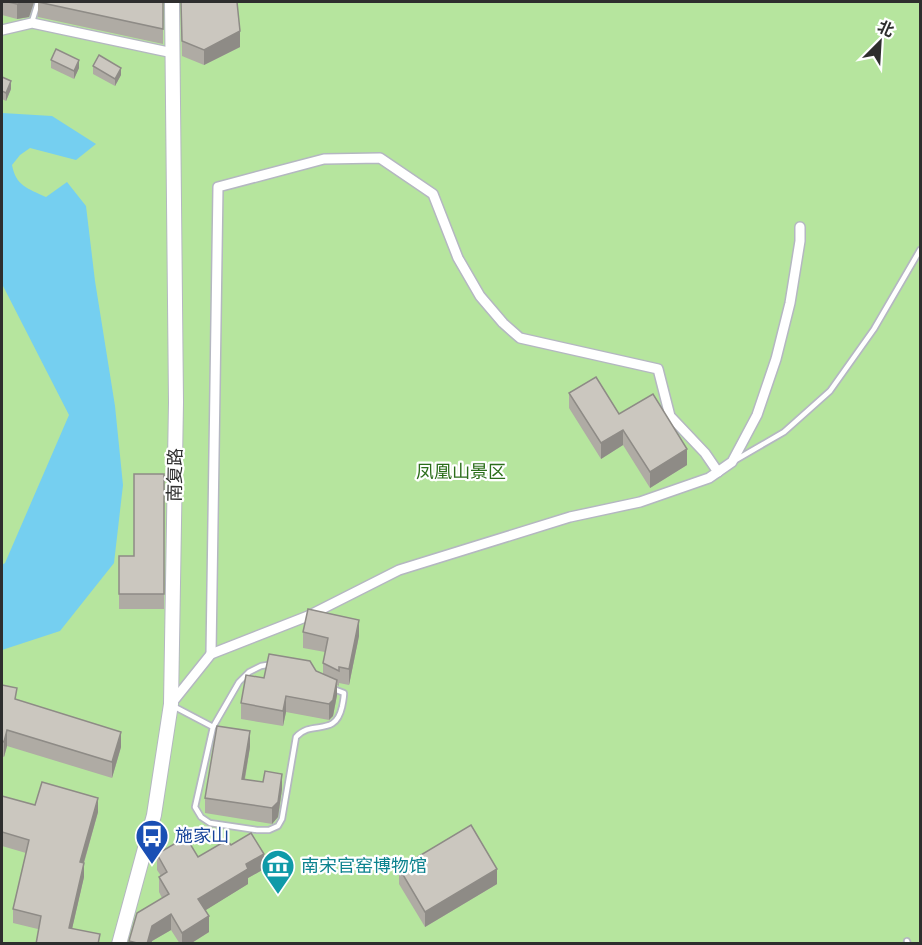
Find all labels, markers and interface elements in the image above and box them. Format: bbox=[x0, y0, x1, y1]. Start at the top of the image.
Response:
north arrow bbox=[850, 12, 910, 72]
text: 北 bbox=[875, 17, 897, 41]
street label: 南复路 bbox=[164, 448, 186, 502]
park label: 凤凰山景区 bbox=[416, 461, 506, 483]
bus stop icon: 施家山 bbox=[134, 818, 170, 865]
place label: 施家山 bbox=[175, 825, 229, 847]
museum icon: 南宋官窑博物馆 bbox=[260, 848, 296, 895]
place label: 南宋官窑博物馆 bbox=[301, 855, 427, 877]

